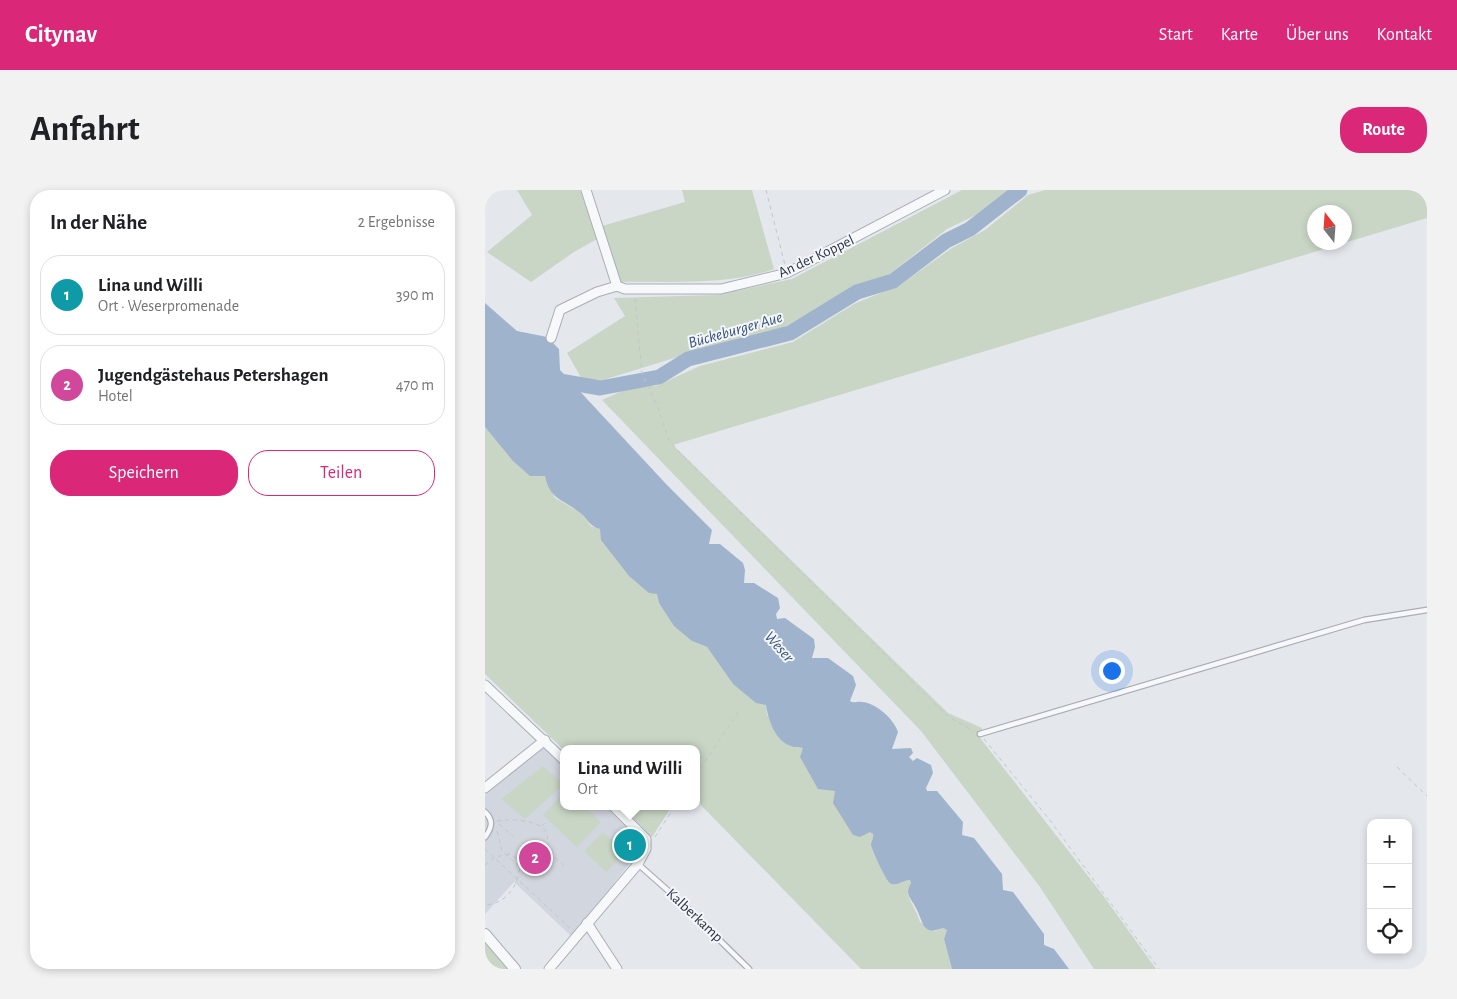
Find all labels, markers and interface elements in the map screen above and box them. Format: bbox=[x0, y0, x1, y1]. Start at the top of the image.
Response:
text: Citynav bbox=[25, 23, 97, 47]
text: Start bbox=[1159, 26, 1193, 44]
text: Karte bbox=[1221, 26, 1258, 44]
text: Über uns bbox=[1286, 26, 1349, 44]
text: Kontakt bbox=[1377, 26, 1432, 44]
button: Route bbox=[1340, 107, 1427, 153]
text: Anfahrt bbox=[30, 112, 140, 147]
north arrow bbox=[1307, 205, 1352, 250]
text: In der Nähe bbox=[50, 212, 147, 233]
text: 2 Ergebnisse bbox=[358, 214, 435, 230]
street label: An der Koppel bbox=[776, 232, 856, 281]
text: Lina und Willi bbox=[98, 276, 203, 295]
text: 1 bbox=[64, 287, 70, 303]
text: 390 m bbox=[396, 287, 434, 303]
text: Ort · Weserpromenade bbox=[98, 298, 239, 314]
water label: Bückeburger Aue bbox=[686, 309, 784, 351]
text: Jugendgästehaus Petershagen bbox=[98, 366, 329, 385]
text: 2 bbox=[63, 377, 71, 393]
text: 470 m bbox=[396, 377, 434, 393]
text: Hotel bbox=[98, 388, 133, 404]
button: Speichern bbox=[50, 450, 238, 496]
button: Teilen bbox=[248, 450, 435, 496]
water label: Weser bbox=[762, 628, 797, 666]
your location bbox=[1099, 658, 1125, 684]
popup bbox=[560, 745, 700, 810]
text: Lina und Willi bbox=[577, 759, 683, 778]
text: Ort bbox=[577, 781, 598, 797]
map controls bbox=[1367, 819, 1412, 954]
button: + bbox=[1367, 819, 1412, 864]
pin: 1 bbox=[614, 826, 646, 864]
pin: 2 bbox=[519, 839, 551, 877]
button: − bbox=[1367, 864, 1412, 909]
street label: Kalberkamp bbox=[664, 886, 726, 945]
button: locate bbox=[1367, 909, 1412, 954]

